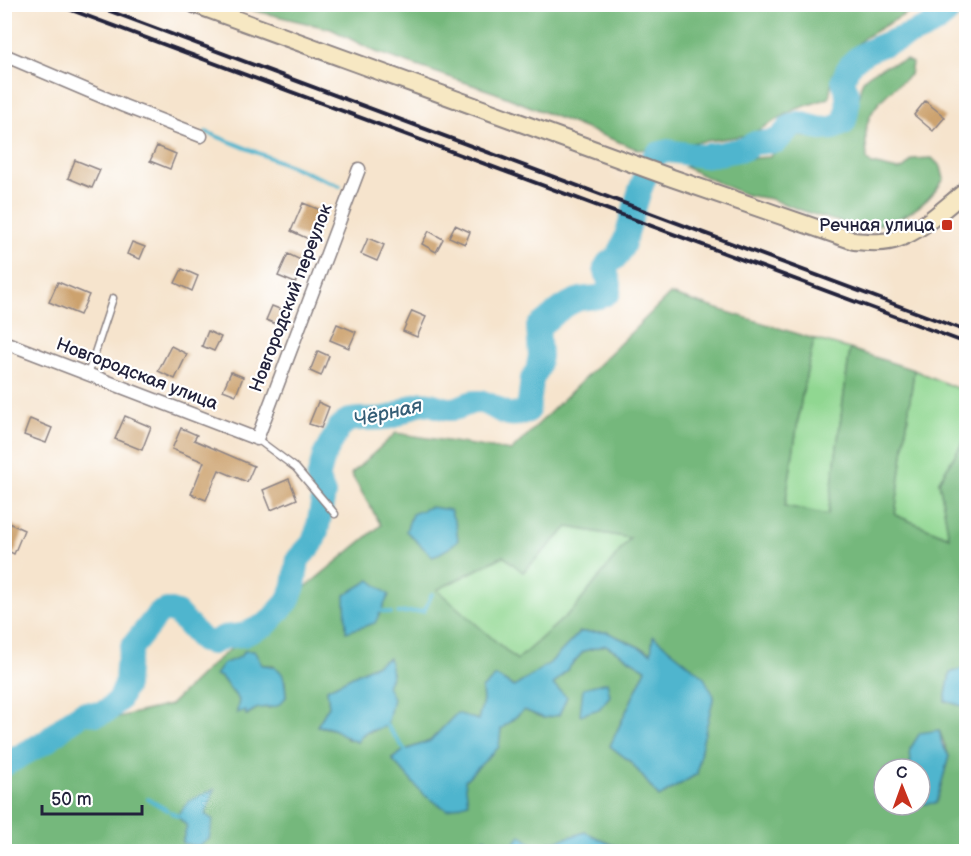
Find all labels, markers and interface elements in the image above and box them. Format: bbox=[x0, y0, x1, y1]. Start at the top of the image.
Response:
street label: Новгородский переулок bbox=[245, 201, 337, 395]
place label: Речная улица bbox=[819, 215, 935, 236]
marker: Речная улица bbox=[940, 218, 954, 232]
street label: Новгородская улица bbox=[53, 333, 221, 415]
water label: Чёрная bbox=[351, 393, 425, 433]
north arrow bbox=[872, 757, 932, 817]
text: С bbox=[896, 764, 907, 783]
scale bar bbox=[42, 778, 142, 816]
text: 50 m bbox=[51, 789, 92, 810]

